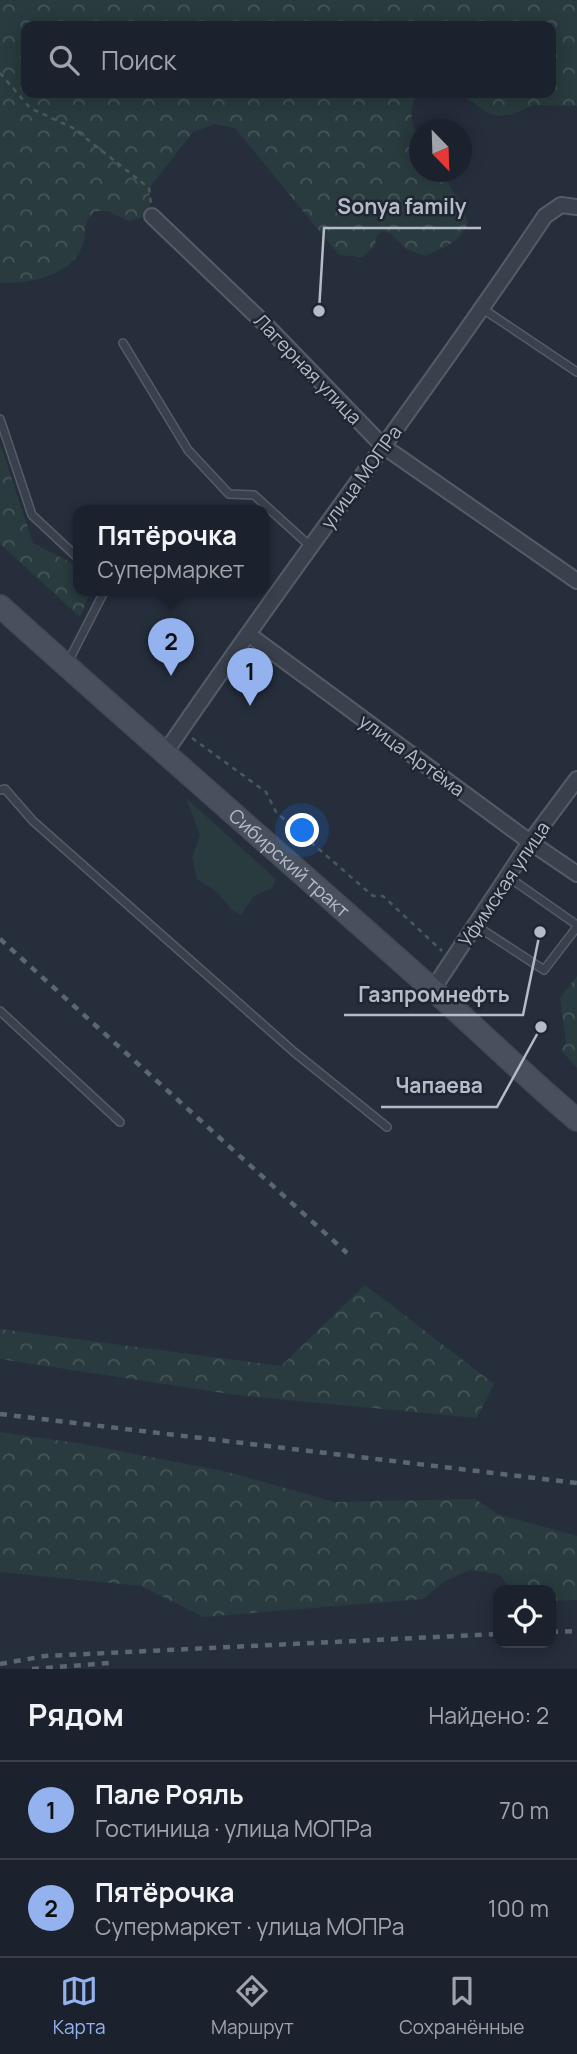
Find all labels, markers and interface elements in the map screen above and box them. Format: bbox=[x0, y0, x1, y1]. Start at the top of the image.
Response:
search box bbox=[21, 21, 556, 98]
icon: search bbox=[45, 41, 83, 79]
text: Поиск bbox=[101, 42, 176, 78]
north arrow bbox=[409, 119, 472, 182]
callout: Sonya family bbox=[324, 186, 481, 228]
text: Sonya family bbox=[337, 192, 467, 220]
street label: Лагерная улица bbox=[248, 308, 368, 430]
street label: улица МОПРа bbox=[315, 420, 407, 534]
popup bbox=[73, 505, 269, 596]
text: Пятёрочка bbox=[98, 517, 237, 553]
text: Супермаркет bbox=[98, 553, 244, 585]
pin: 2 bbox=[148, 618, 194, 676]
pin: 1 bbox=[227, 648, 273, 706]
street label: улица Артёма bbox=[354, 708, 470, 802]
street label: Сибирский тракт bbox=[223, 802, 356, 924]
your location bbox=[285, 813, 319, 847]
street label: Уфимская улица bbox=[452, 816, 556, 952]
callout: Газпромнефть bbox=[344, 973, 523, 1015]
text: Газпромнефть bbox=[358, 980, 510, 1008]
callout: Чапаева bbox=[381, 1065, 497, 1107]
text: Чапаева bbox=[395, 1071, 483, 1099]
map controls bbox=[493, 1585, 556, 1648]
button: locate bbox=[493, 1585, 556, 1648]
text: Рядом bbox=[28, 1694, 124, 1735]
text: Найдено: 2 bbox=[428, 1699, 549, 1731]
text: Пале Рояль bbox=[95, 1776, 244, 1812]
text: 1 bbox=[46, 1794, 56, 1826]
text: 70 m bbox=[499, 1794, 549, 1826]
text: Гостиница · улица МОПРа bbox=[95, 1812, 372, 1844]
text: Пятёрочка bbox=[95, 1874, 234, 1910]
text: 2 bbox=[44, 1892, 58, 1924]
text: 100 m bbox=[488, 1892, 549, 1924]
text: Супермаркет · улица МОПРа bbox=[95, 1910, 404, 1942]
tab: Карта bbox=[53, 1972, 106, 2040]
tab: Маршрут bbox=[211, 1972, 294, 2040]
tab: Сохранённые bbox=[399, 1972, 524, 2040]

